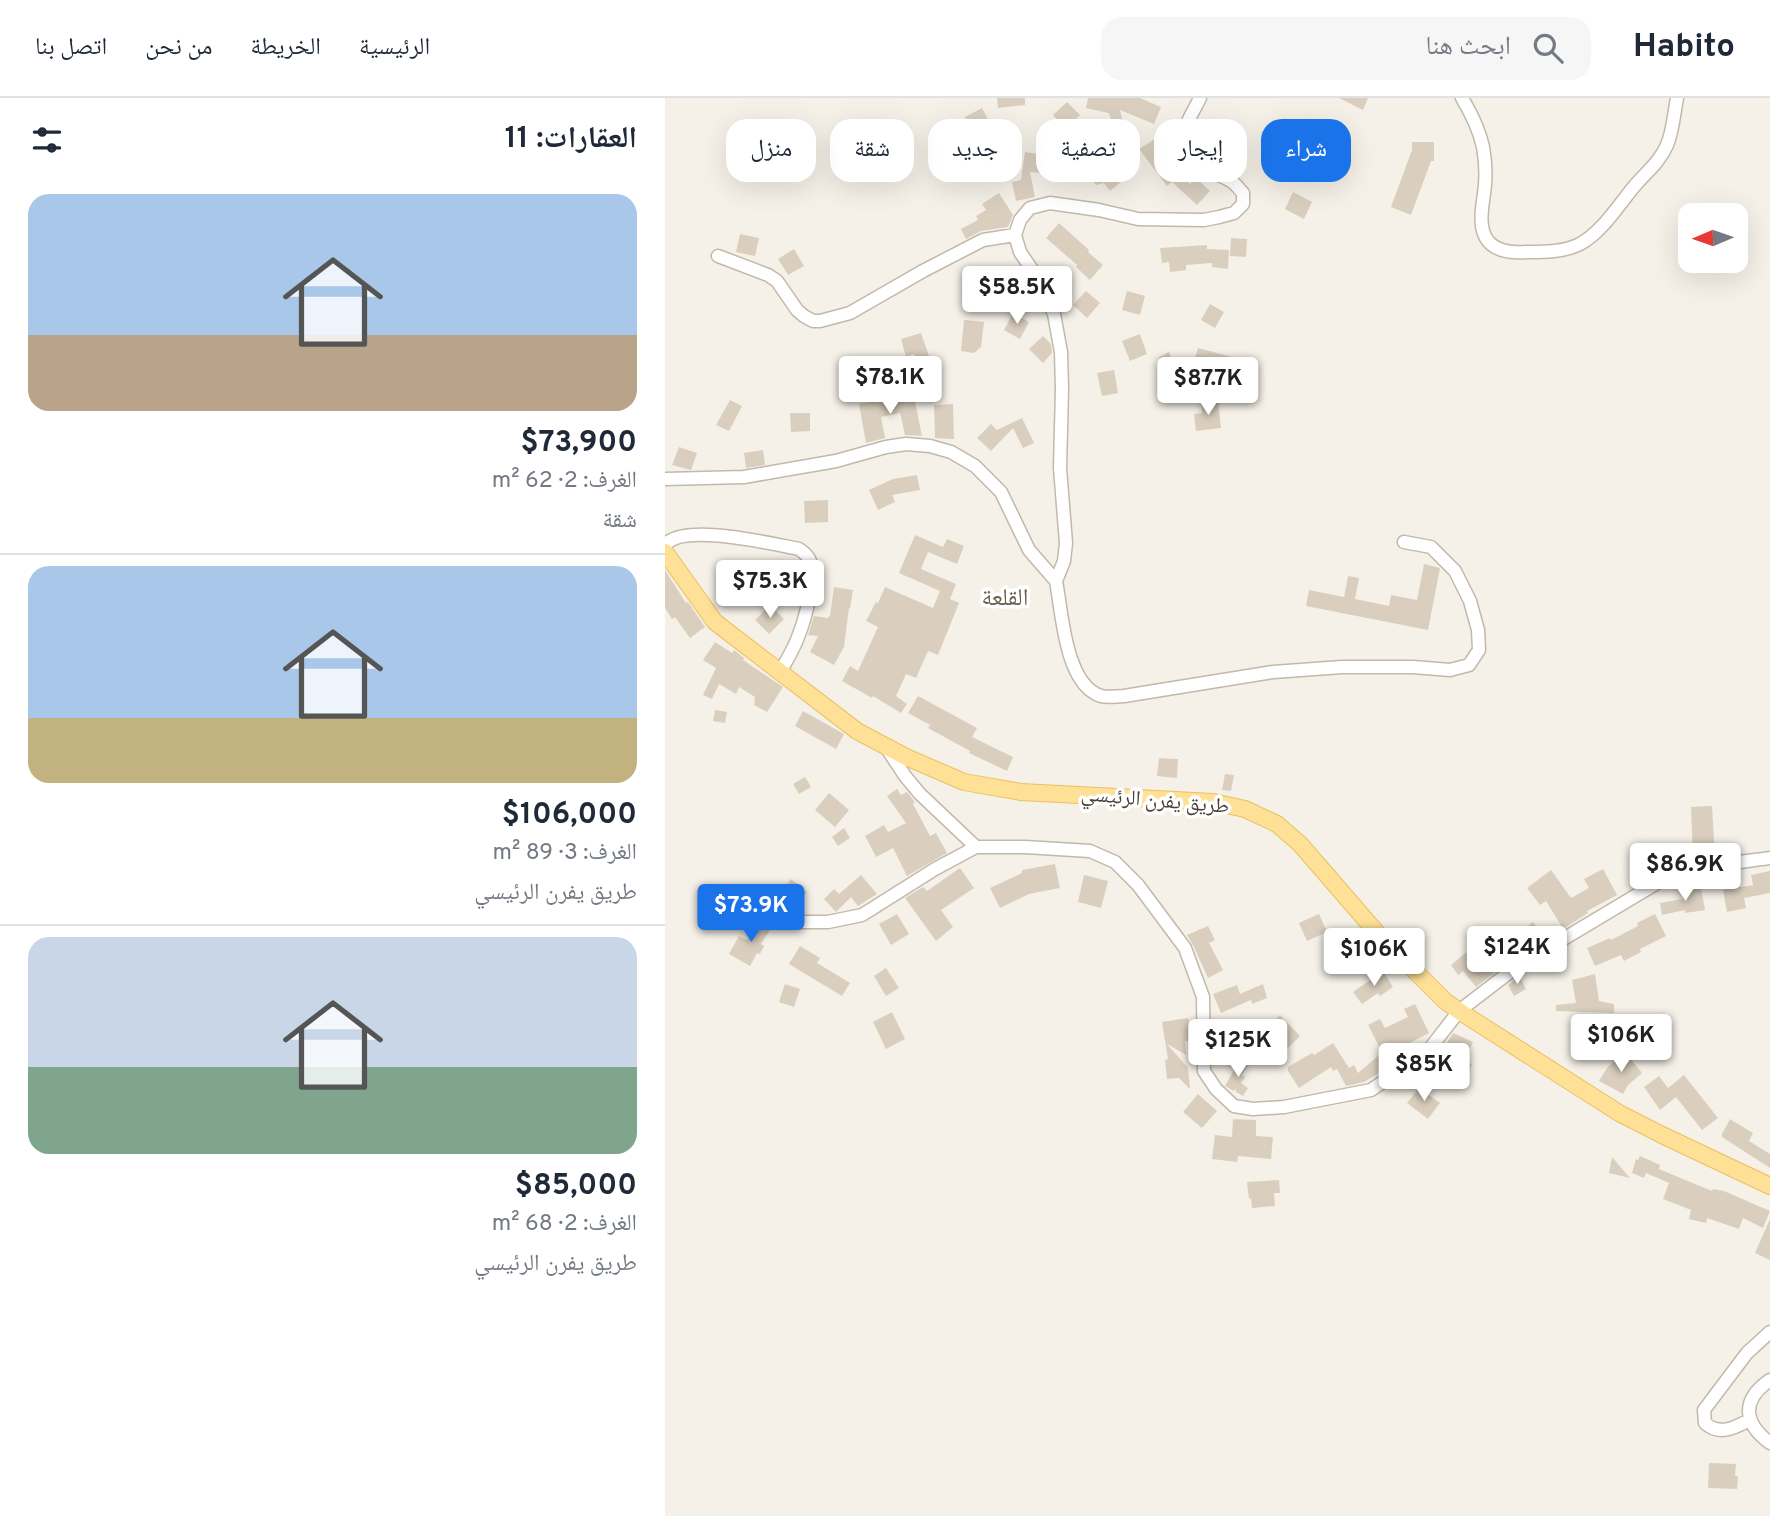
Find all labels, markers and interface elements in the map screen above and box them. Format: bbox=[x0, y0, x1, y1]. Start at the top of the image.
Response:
search box bbox=[1101, 17, 1591, 80]
text: Habito bbox=[1633, 27, 1735, 69]
icon: search bbox=[1529, 29, 1567, 67]
text: ابحث هنا bbox=[1426, 31, 1511, 64]
text: اتصل بنا bbox=[35, 33, 107, 63]
text: من نحن bbox=[145, 33, 212, 63]
text: الخريطة bbox=[250, 33, 321, 63]
text: الرئيسية bbox=[359, 33, 430, 63]
chip: منزل bbox=[726, 119, 816, 182]
chip: شقة bbox=[830, 119, 914, 182]
chip: جديد bbox=[928, 119, 1022, 182]
chip: تصفية bbox=[1036, 119, 1140, 182]
chip: إيجار bbox=[1154, 119, 1247, 182]
chip: شراء bbox=[1261, 119, 1351, 182]
icon: filters bbox=[28, 121, 66, 159]
text: العقارات: 11 bbox=[505, 121, 637, 158]
north arrow bbox=[1678, 203, 1748, 273]
map controls bbox=[1678, 203, 1748, 273]
icon: home bbox=[270, 239, 396, 365]
pin: $58.5K bbox=[960, 266, 1074, 326]
text: $58.5K bbox=[978, 274, 1056, 303]
pin: $78.1K bbox=[833, 356, 947, 416]
pin: $87.7K bbox=[1151, 358, 1265, 417]
text: $78.1K bbox=[855, 364, 925, 393]
text: $87.7K bbox=[1173, 365, 1243, 394]
text: $73,900 bbox=[520, 425, 637, 462]
text: الغرف: 2 · 62 m² bbox=[492, 467, 637, 496]
text: شقة bbox=[603, 507, 637, 536]
pin: $75.3K bbox=[713, 560, 827, 620]
text: $75.3K bbox=[732, 568, 808, 597]
district label: القلعة bbox=[982, 584, 1028, 614]
icon: home bbox=[270, 611, 396, 737]
street label: طريق يفرن الرئيسي bbox=[1080, 781, 1230, 822]
text: $106,000 bbox=[502, 797, 637, 834]
text: الغرف: 3 · 89 m² bbox=[493, 839, 637, 868]
pin: $86.9K bbox=[1628, 844, 1742, 903]
text: $86.9K bbox=[1646, 851, 1724, 880]
text: طريق يفرن الرئيسي bbox=[474, 879, 637, 908]
pin: $73.9K bbox=[694, 884, 808, 944]
text: $73.9K bbox=[713, 892, 789, 921]
pin: $124K bbox=[1468, 926, 1566, 986]
pin: $106K bbox=[1325, 928, 1423, 988]
text: $124K bbox=[1483, 934, 1551, 963]
text: $106K bbox=[1340, 936, 1408, 965]
icon: home bbox=[270, 982, 396, 1108]
pin: $106K bbox=[1572, 1014, 1670, 1074]
pin: $125K bbox=[1189, 1020, 1287, 1079]
text: $106K bbox=[1587, 1022, 1655, 1051]
text: $125K bbox=[1204, 1027, 1272, 1056]
pin: $85K bbox=[1383, 1044, 1465, 1103]
text: $85K bbox=[1395, 1051, 1453, 1080]
text: $85,000 bbox=[515, 1168, 637, 1205]
text: الغرف: 2 · 68 m² bbox=[492, 1210, 637, 1239]
text: طريق يفرن الرئيسي bbox=[474, 1250, 637, 1279]

